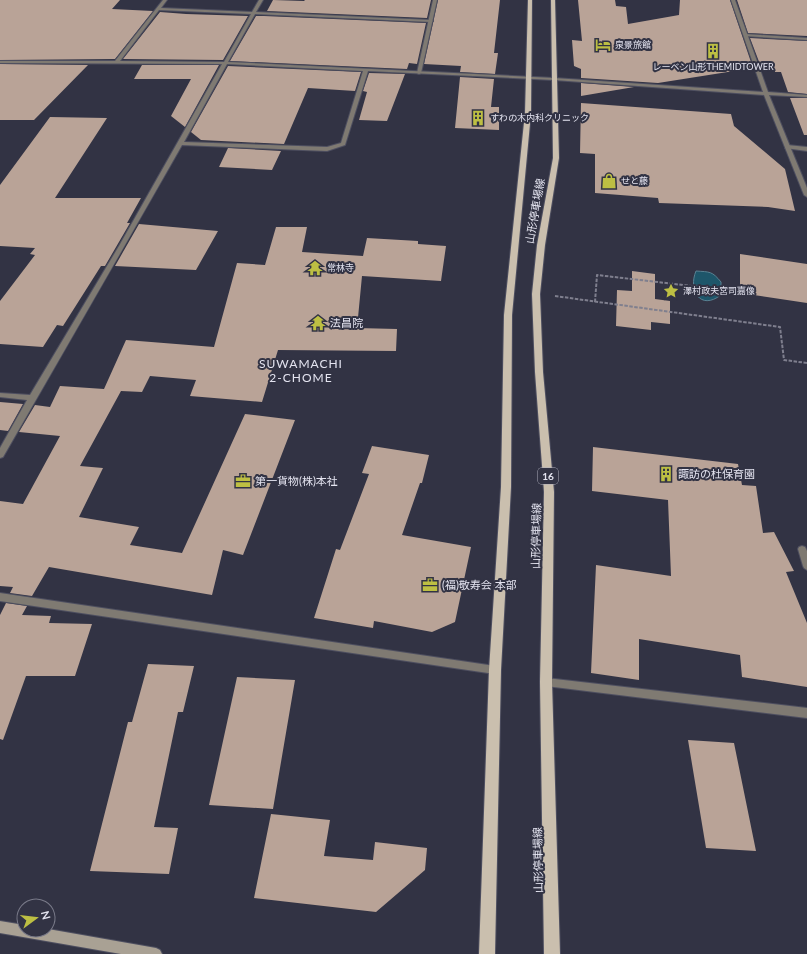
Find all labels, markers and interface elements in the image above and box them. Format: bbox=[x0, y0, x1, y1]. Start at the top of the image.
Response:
hotel icon: 泉景旅館 bbox=[594, 36, 612, 54]
place label: 泉景旅館 bbox=[615, 39, 651, 50]
building icon: レーベン山形THEMIDTOWER bbox=[704, 42, 722, 60]
place label: レーベン山形THEMIDTOWER bbox=[652, 61, 774, 72]
building icon: すわの木内科クリニック bbox=[469, 109, 487, 127]
place label: すわの木内科クリニック bbox=[490, 112, 589, 123]
shop icon: せと藤 bbox=[600, 172, 618, 190]
place label: せと藤 bbox=[621, 175, 648, 186]
street label: 山形停車場線 bbox=[522, 177, 547, 245]
temple icon: 常林寺 bbox=[306, 259, 324, 277]
place label: 常林寺 bbox=[327, 262, 354, 273]
place icon: 澤村政夫宮司嘉像 bbox=[662, 282, 680, 300]
place label: 澤村政夫宮司嘉像 bbox=[683, 285, 755, 296]
temple icon: 法昌院 bbox=[309, 314, 327, 332]
place label: 法昌院 bbox=[330, 316, 363, 329]
district label: SUWAMACHI 2-CHOME bbox=[259, 356, 343, 385]
building icon: 諏訪の杜保育園 bbox=[657, 465, 675, 483]
place label: 諏訪の杜保育園 bbox=[678, 467, 755, 480]
road number: 16 bbox=[538, 468, 558, 484]
office icon: 第一貨物(株)本社 bbox=[234, 472, 252, 490]
place label: 第一貨物(株)本社 bbox=[255, 474, 338, 487]
street label: 山形停車場線 bbox=[528, 503, 543, 569]
office icon: (福)敬寿会 本部 bbox=[421, 576, 439, 594]
place label: (福)敬寿会 本部 bbox=[442, 578, 517, 591]
street label: 山形停車場線 bbox=[530, 827, 545, 893]
north arrow bbox=[16, 898, 56, 938]
text: N bbox=[39, 910, 54, 921]

